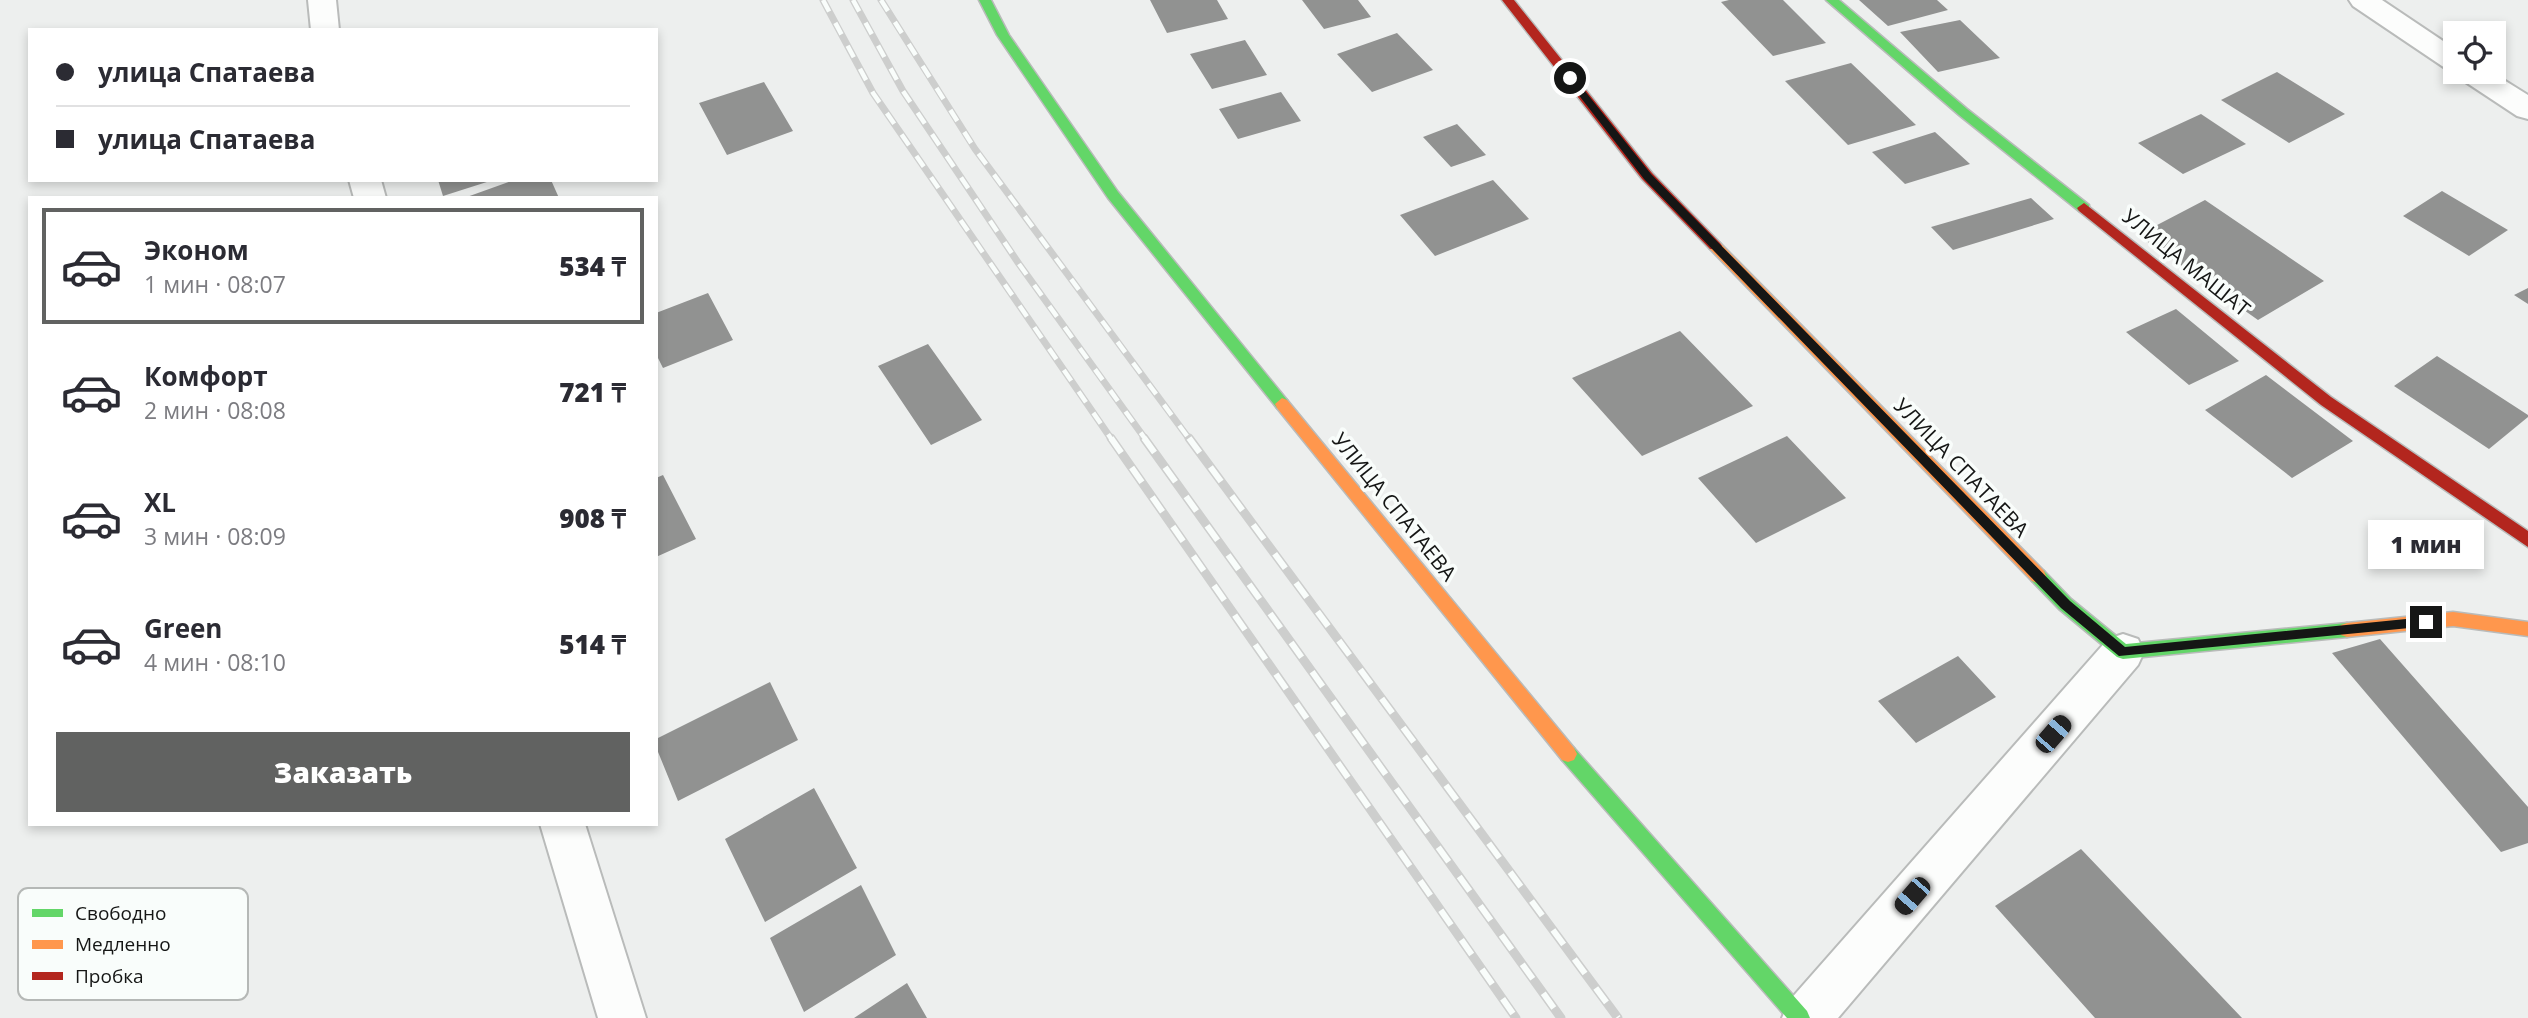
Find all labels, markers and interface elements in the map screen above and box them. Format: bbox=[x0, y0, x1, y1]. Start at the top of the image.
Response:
map controls bbox=[2443, 21, 2506, 84]
button: locate bbox=[2443, 21, 2506, 84]
text: улица Спатаева bbox=[98, 54, 315, 90]
route start bbox=[1554, 62, 1586, 94]
text: улица Спатаева bbox=[98, 121, 315, 157]
street label: УЛИЦА МАШАТ bbox=[2117, 202, 2257, 323]
text: Эконом bbox=[144, 232, 249, 268]
icon: car bbox=[60, 235, 123, 298]
text: 534 ₸ bbox=[559, 248, 626, 284]
text: 1 мин · 08:07 bbox=[144, 268, 286, 300]
text: Комфорт bbox=[144, 358, 268, 394]
icon: car bbox=[60, 361, 123, 424]
text: 721 ₸ bbox=[559, 374, 626, 410]
street label: УЛИЦА СПАТАЕВА bbox=[1888, 392, 2036, 543]
text: 2 мин · 08:08 bbox=[144, 394, 286, 426]
street label: УЛИЦА СПАТАЕВА bbox=[1326, 426, 1464, 587]
text: XL bbox=[144, 484, 176, 520]
icon: car bbox=[60, 487, 123, 550]
text: 908 ₸ bbox=[559, 500, 626, 536]
text: 3 мин · 08:09 bbox=[144, 520, 286, 552]
callout: 1 мин bbox=[2368, 520, 2484, 570]
text: 1 мин bbox=[2391, 528, 2461, 560]
route end bbox=[2410, 606, 2442, 638]
text: Green bbox=[144, 610, 222, 646]
icon: car bbox=[60, 613, 123, 676]
text: 514 ₸ bbox=[559, 626, 626, 662]
text: 4 мин · 08:10 bbox=[144, 646, 286, 678]
car bbox=[2032, 711, 2075, 757]
button: Заказать bbox=[56, 732, 630, 812]
car bbox=[1891, 873, 1934, 919]
legend bbox=[18, 888, 248, 1000]
text: Свободно bbox=[75, 900, 166, 926]
text: Медленно bbox=[75, 931, 171, 957]
text: Пробка bbox=[75, 963, 144, 989]

